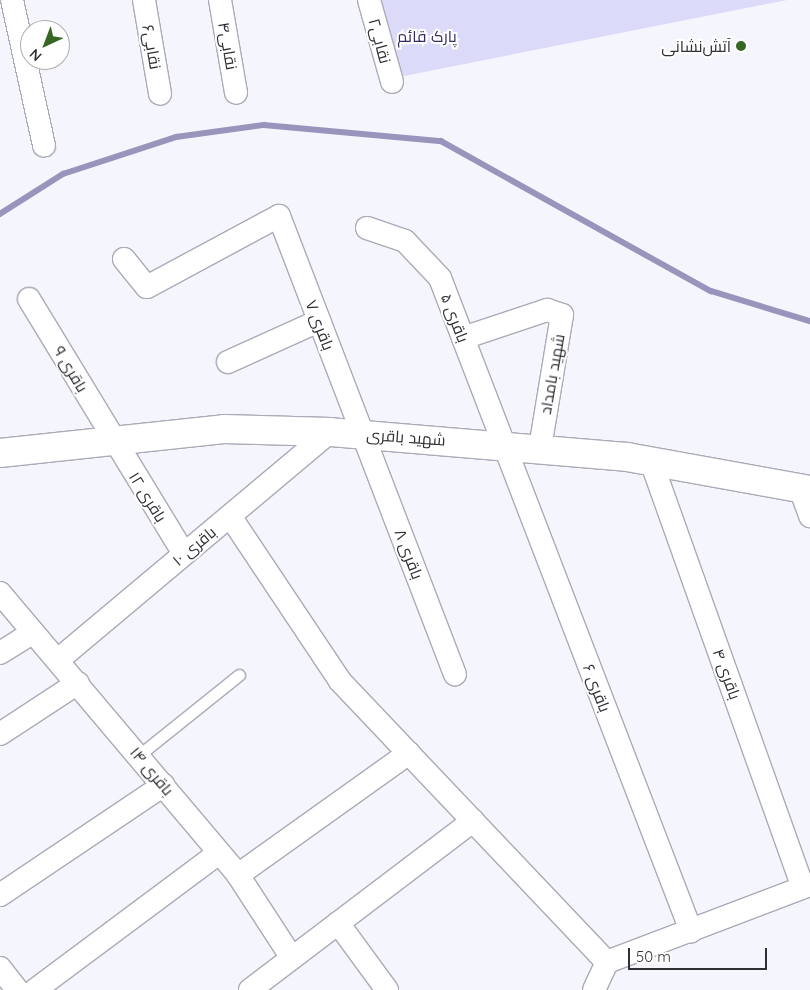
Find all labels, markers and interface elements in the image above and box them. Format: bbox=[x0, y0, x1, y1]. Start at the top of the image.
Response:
street label: نقابی۲ bbox=[365, 16, 395, 66]
north arrow bbox=[20, 20, 70, 70]
street label: نقابی۴ bbox=[214, 21, 242, 71]
street label: نقابی۶ bbox=[139, 23, 165, 71]
park label: پارک قائم bbox=[397, 26, 457, 46]
place label: آتش‌نشانی bbox=[661, 36, 731, 56]
marker: آتش‌نشانی bbox=[735, 40, 747, 52]
text: N bbox=[26, 45, 45, 65]
street label: باقری ۵ bbox=[437, 291, 473, 345]
street label: باقری ۷ bbox=[302, 297, 338, 353]
street label: شهید بامداد bbox=[535, 332, 569, 416]
street label: باقری ۹ bbox=[50, 342, 92, 396]
street label: شهید باقری bbox=[366, 425, 446, 449]
street label: باقری ۱۲ bbox=[125, 468, 171, 526]
street label: باقری ۱۰ bbox=[168, 522, 220, 570]
street label: باقری ۸ bbox=[391, 526, 427, 582]
street label: باقری ۴ bbox=[709, 646, 745, 702]
street label: باقری ۶ bbox=[579, 661, 615, 715]
street label: باقری ۱۴ bbox=[126, 743, 178, 799]
scale bar bbox=[630, 938, 769, 970]
text: 50 m bbox=[636, 947, 671, 966]

